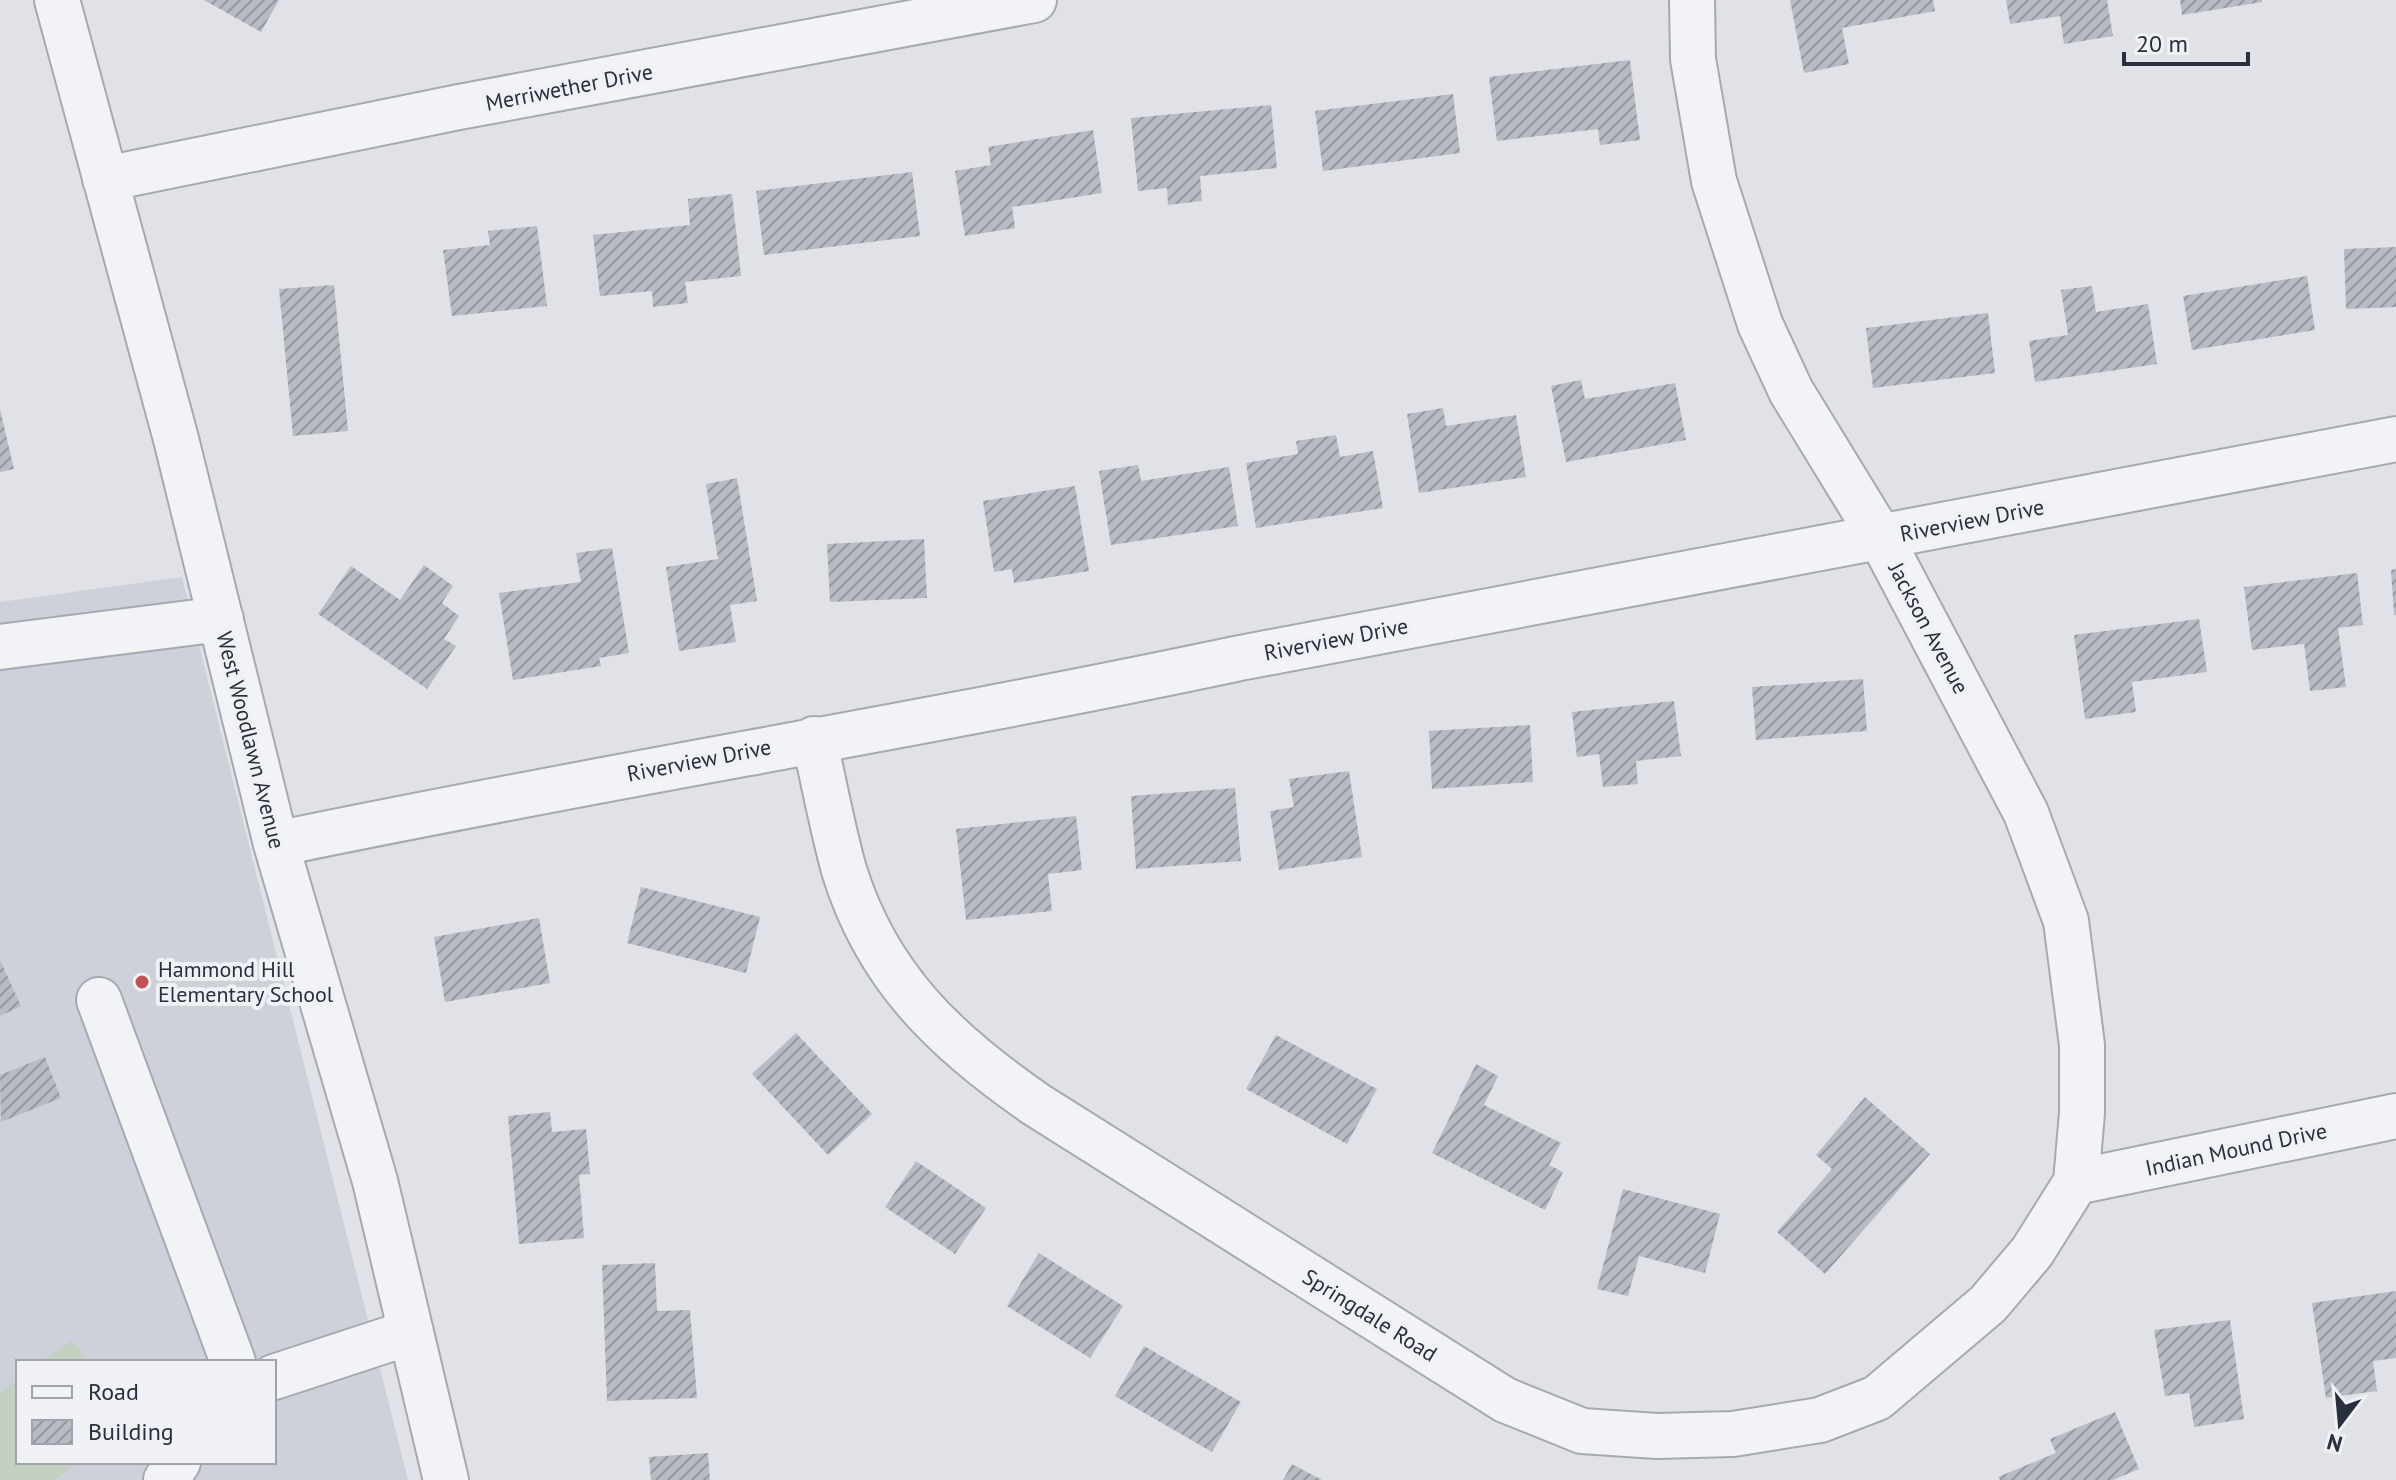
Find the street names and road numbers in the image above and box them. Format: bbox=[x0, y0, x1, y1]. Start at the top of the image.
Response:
street label: Merriwether Drive bbox=[483, 57, 655, 117]
street label: Riverview Drive bbox=[1898, 492, 2046, 548]
street label: Jackson Avenue bbox=[1882, 557, 1975, 698]
street label: Riverview Drive bbox=[1262, 611, 1410, 667]
street label: West Woodlawn Avenue bbox=[210, 629, 292, 851]
street label: Riverview Drive bbox=[625, 732, 773, 788]
street label: Indian Mound Drive bbox=[2143, 1116, 2329, 1182]
street label: Springdale Road bbox=[1297, 1262, 1443, 1368]

